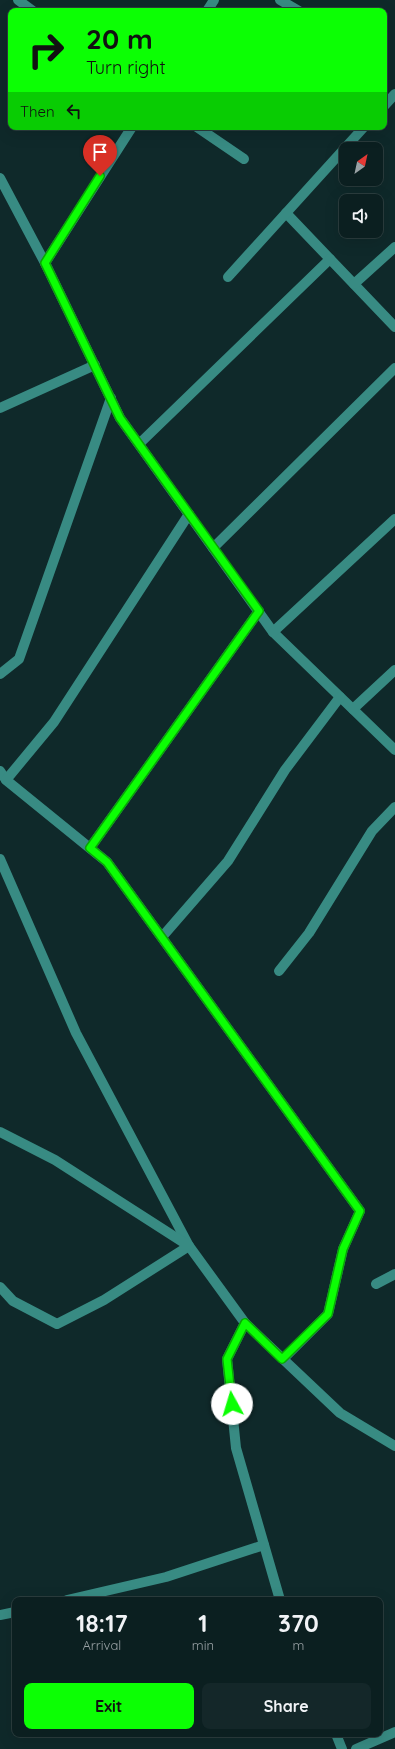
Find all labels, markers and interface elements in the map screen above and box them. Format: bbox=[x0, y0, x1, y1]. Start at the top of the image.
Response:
text: 20 m bbox=[86, 21, 153, 56]
icon: right bbox=[20, 24, 72, 76]
text: Turn right bbox=[86, 56, 166, 79]
icon: left bbox=[63, 100, 85, 122]
text: Then bbox=[20, 102, 55, 121]
pin bbox=[83, 135, 117, 176]
icon: arrive bbox=[89, 141, 111, 163]
north arrow bbox=[339, 142, 383, 186]
map controls bbox=[339, 142, 383, 238]
button: sound bbox=[339, 194, 383, 238]
position arrow bbox=[211, 1383, 253, 1425]
text: 18:17 bbox=[76, 1608, 128, 1638]
text: 1 bbox=[198, 1608, 208, 1638]
text: 370 bbox=[278, 1608, 319, 1638]
text: Arrival bbox=[82, 1637, 121, 1653]
text: min bbox=[192, 1637, 214, 1653]
text: m bbox=[293, 1637, 304, 1653]
button: Exit bbox=[24, 1683, 194, 1729]
button: Share bbox=[202, 1683, 371, 1729]

